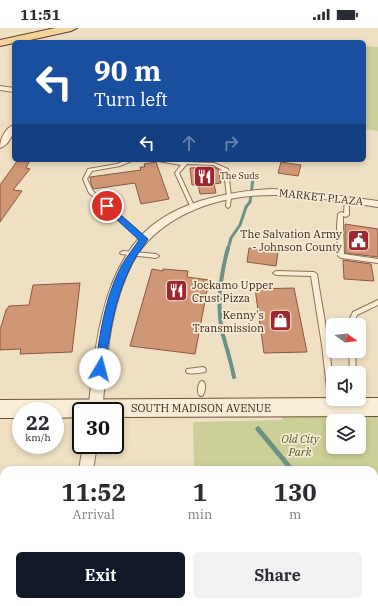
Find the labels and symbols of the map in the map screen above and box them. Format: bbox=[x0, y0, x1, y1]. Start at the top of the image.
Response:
restaurant icon: The Suds bbox=[192, 163, 218, 189]
place label: The Suds bbox=[220, 170, 259, 181]
street label: MARKET PLAZA bbox=[278, 186, 364, 208]
pin bbox=[90, 189, 124, 223]
place label: The Salvation Army - Johnson County bbox=[240, 227, 342, 254]
public building icon: The Salvation Army - Johnson County bbox=[345, 227, 371, 253]
restaurant icon: Jockamo Upper Crust Pizza bbox=[164, 278, 190, 304]
place label: Jockamo Upper Crust Pizza bbox=[192, 278, 273, 305]
place label: Kenny's Transmission bbox=[192, 308, 264, 335]
shop icon: Kenny's Transmission bbox=[267, 308, 293, 334]
north arrow bbox=[326, 318, 366, 358]
position arrow bbox=[79, 348, 121, 390]
street label: SOUTH MADISON AVENUE bbox=[131, 401, 271, 415]
speed limit sign: 30 bbox=[72, 402, 124, 454]
park label: Old City Park bbox=[281, 432, 320, 459]

